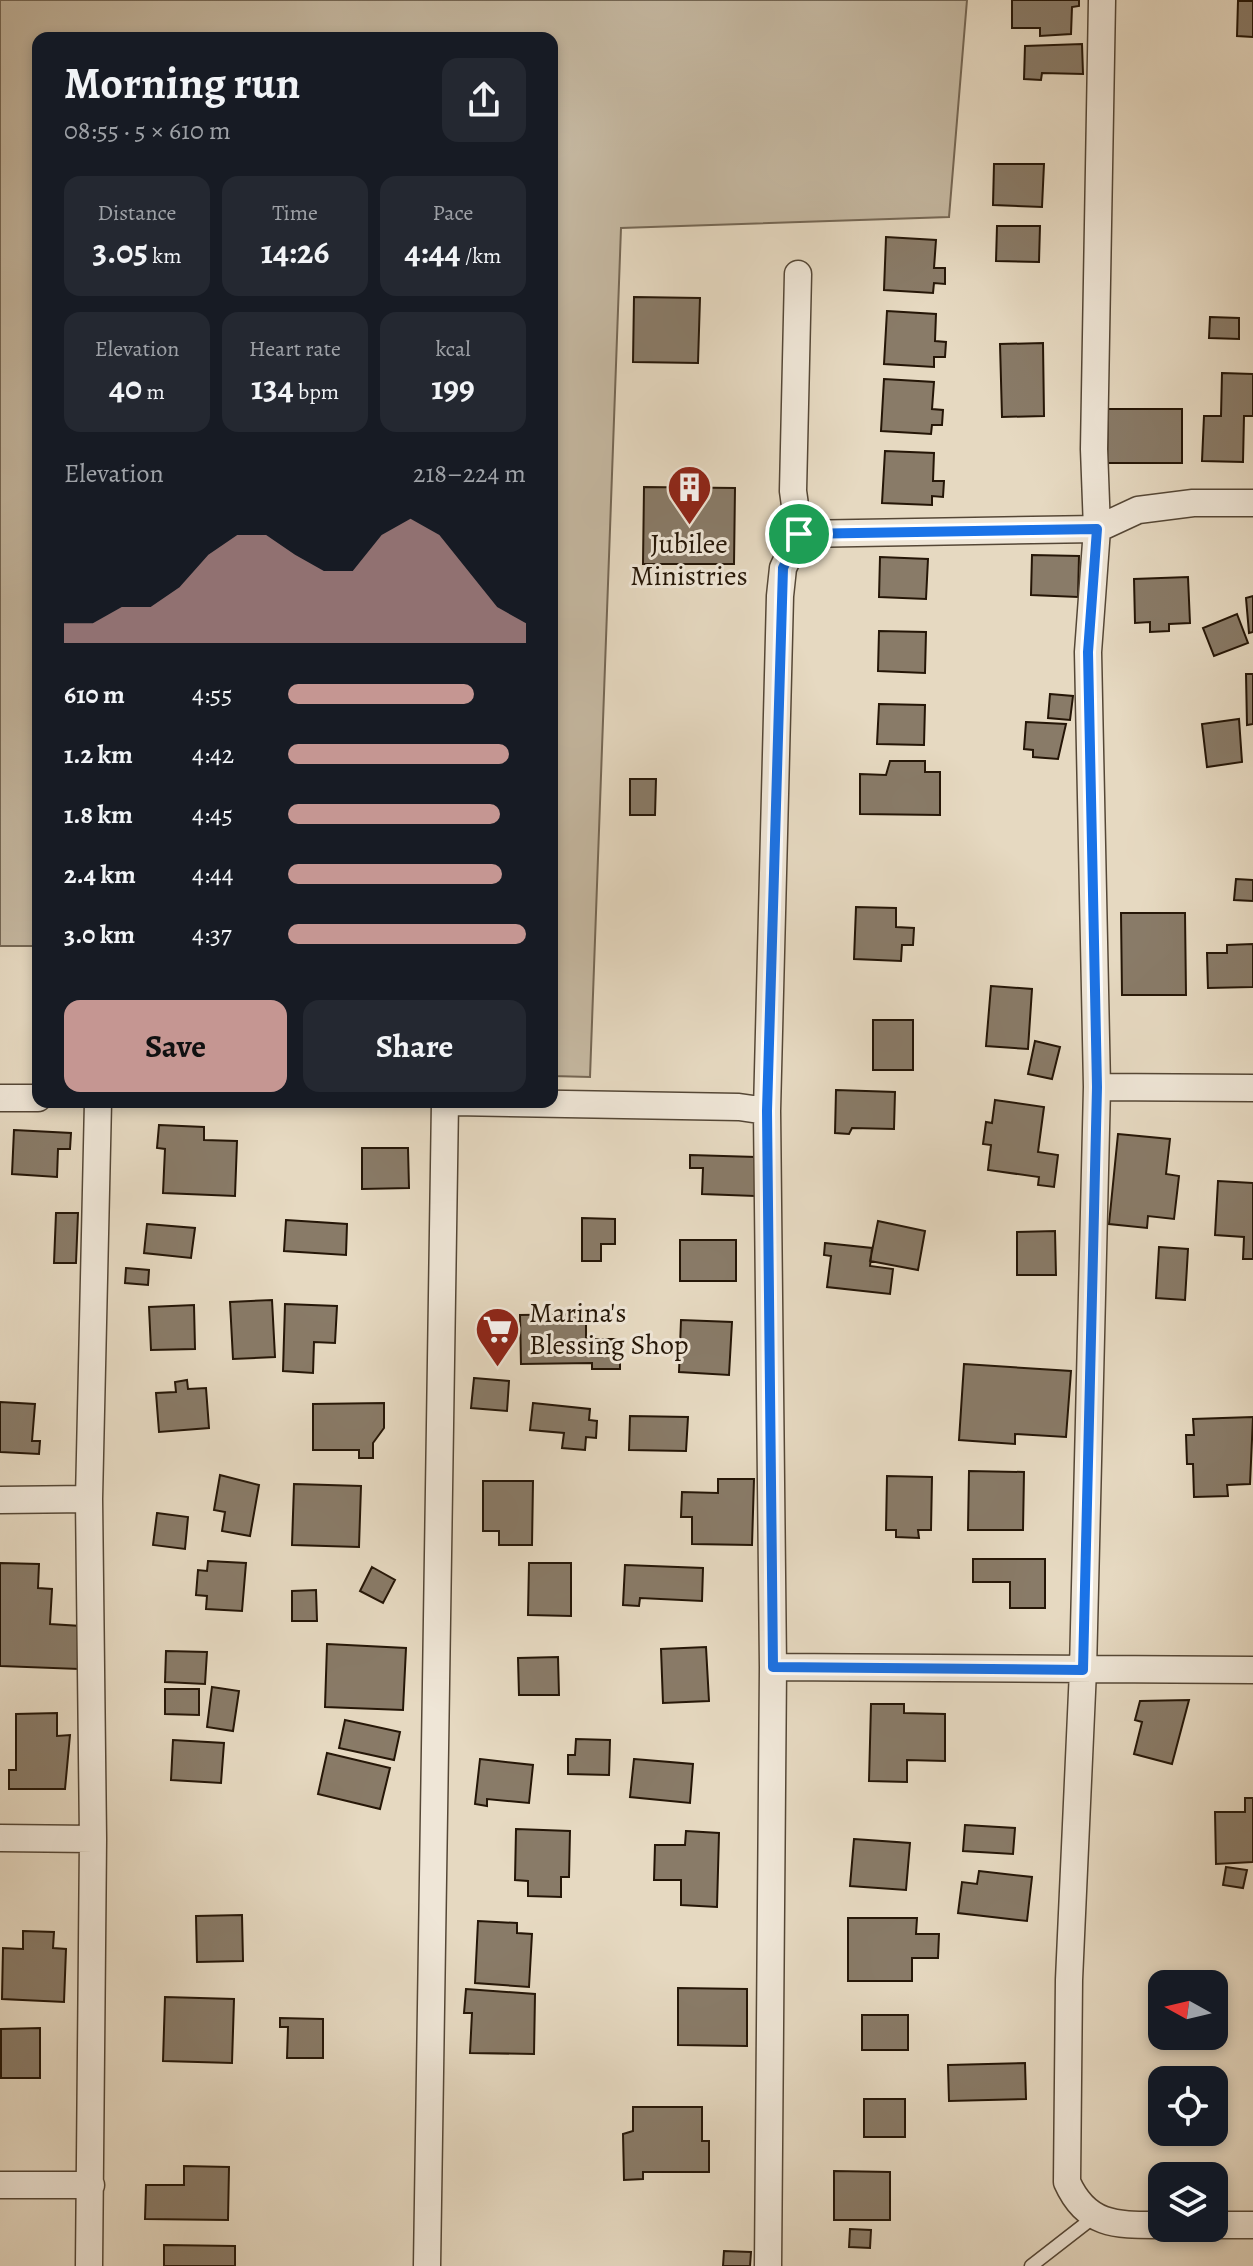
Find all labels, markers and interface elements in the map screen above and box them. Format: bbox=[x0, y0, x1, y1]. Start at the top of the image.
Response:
text: Morning run bbox=[64, 53, 300, 113]
button: share bbox=[442, 58, 526, 142]
text: 08:55 · 5 × 610 m bbox=[64, 113, 231, 148]
text: Distance bbox=[98, 198, 176, 228]
text: Time bbox=[272, 198, 318, 228]
text: Pace bbox=[433, 198, 473, 228]
text: 3.05 bbox=[92, 228, 148, 275]
text: 14:26 bbox=[261, 228, 329, 275]
text: 4:44 bbox=[405, 228, 461, 275]
text: km bbox=[148, 241, 182, 271]
text: /km bbox=[461, 241, 501, 271]
text: Elevation bbox=[95, 334, 179, 364]
text: Heart rate bbox=[249, 334, 341, 364]
text: kcal bbox=[435, 334, 471, 364]
text: 40 bbox=[109, 364, 142, 411]
text: 134 bbox=[251, 364, 294, 411]
text: 199 bbox=[431, 364, 475, 411]
text: m bbox=[142, 377, 165, 407]
text: bpm bbox=[294, 377, 339, 407]
text: Elevation bbox=[64, 456, 164, 491]
text: 218–224 m bbox=[413, 456, 526, 491]
building icon: Jubilee Ministries bbox=[665, 463, 713, 526]
pin bbox=[765, 500, 833, 568]
icon: arrive bbox=[777, 512, 821, 556]
place label: Jubilee Ministries bbox=[630, 525, 748, 595]
text: 610 m bbox=[64, 677, 125, 712]
text: 4:55 bbox=[192, 677, 232, 712]
text: 1.2 km bbox=[64, 737, 133, 772]
text: 4:42 bbox=[192, 737, 234, 772]
text: 1.8 km bbox=[64, 797, 133, 832]
text: 4:45 bbox=[192, 797, 233, 832]
text: 2.4 km bbox=[64, 857, 136, 892]
text: 4:44 bbox=[192, 857, 234, 892]
text: 3.0 km bbox=[64, 917, 135, 952]
text: 4:37 bbox=[192, 917, 232, 952]
button: Save bbox=[64, 1000, 287, 1092]
button: Share bbox=[303, 1000, 526, 1092]
place label: Marina's Blessing Shop bbox=[529, 1294, 689, 1364]
supermarket icon: Marina's Blessing Shop bbox=[474, 1305, 522, 1368]
north arrow bbox=[1148, 1970, 1228, 2050]
map controls bbox=[1148, 1970, 1228, 2242]
button: locate bbox=[1148, 2066, 1228, 2146]
button: layers bbox=[1148, 2162, 1228, 2242]

